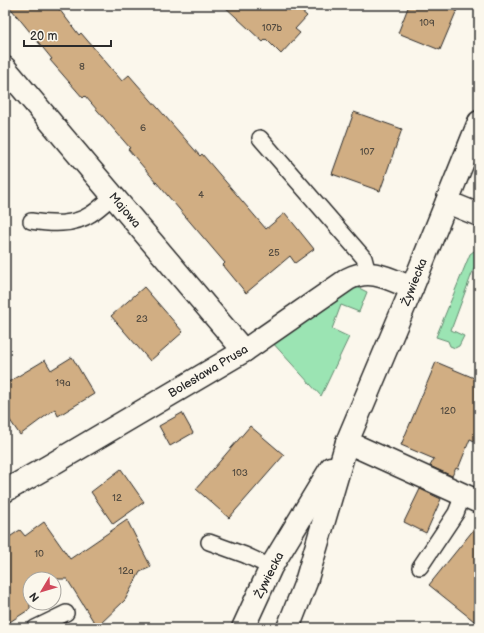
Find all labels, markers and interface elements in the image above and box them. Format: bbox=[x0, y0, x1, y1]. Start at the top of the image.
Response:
house number: 109 bbox=[419, 17, 435, 29]
scale bar bbox=[24, 22, 111, 48]
house number: 107b bbox=[262, 22, 283, 34]
text: 20 m bbox=[30, 29, 57, 44]
house number: 8 bbox=[79, 61, 85, 73]
house number: 6 bbox=[140, 122, 146, 134]
house number: 107 bbox=[360, 146, 374, 158]
house number: 4 bbox=[198, 189, 204, 201]
street label: Majowa bbox=[106, 190, 144, 231]
house number: 25 bbox=[268, 247, 280, 259]
street label: Żywiecka bbox=[397, 256, 431, 309]
house number: 23 bbox=[136, 313, 148, 325]
street label: Bolesława Prusa bbox=[166, 342, 251, 401]
house number: 19a bbox=[55, 377, 71, 389]
house number: 120 bbox=[440, 405, 456, 417]
house number: 103 bbox=[232, 467, 248, 479]
house number: 12 bbox=[112, 492, 122, 504]
house number: 10 bbox=[34, 548, 44, 560]
street label: Żywiecka bbox=[250, 549, 287, 602]
house number: 12a bbox=[118, 565, 134, 577]
north arrow bbox=[22, 571, 62, 611]
text: N bbox=[27, 590, 42, 604]

